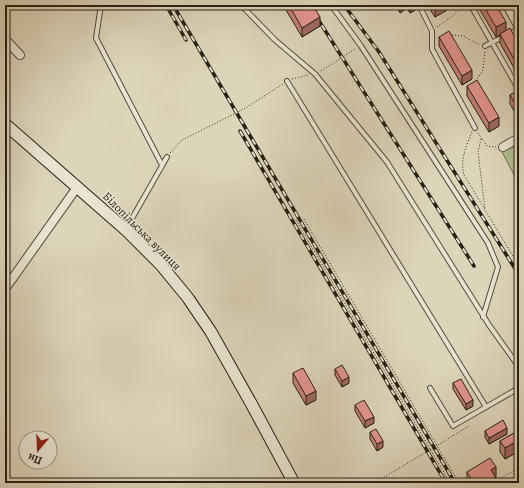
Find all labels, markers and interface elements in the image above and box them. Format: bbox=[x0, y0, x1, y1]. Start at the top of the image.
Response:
street label: Білопільська вулиця bbox=[99, 188, 185, 274]
north arrow bbox=[18, 430, 58, 470]
text: Пн bbox=[25, 449, 44, 468]

